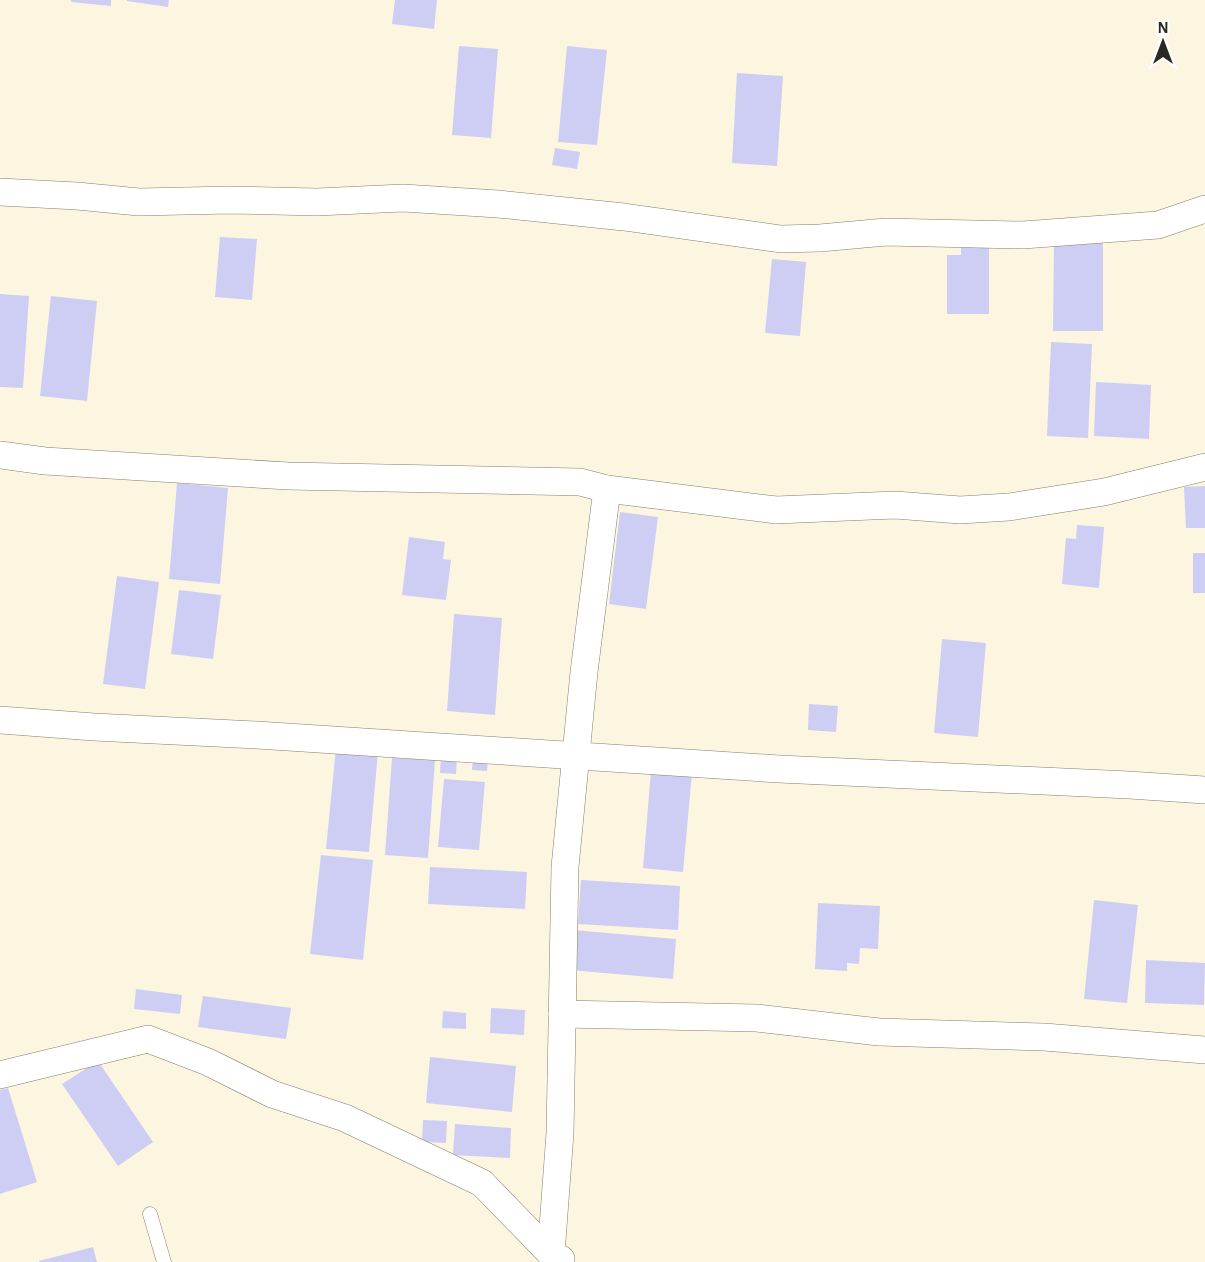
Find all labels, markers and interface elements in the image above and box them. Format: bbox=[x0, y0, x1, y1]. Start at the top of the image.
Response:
north arrow bbox=[1133, 12, 1193, 72]
text: N bbox=[1157, 20, 1169, 36]

